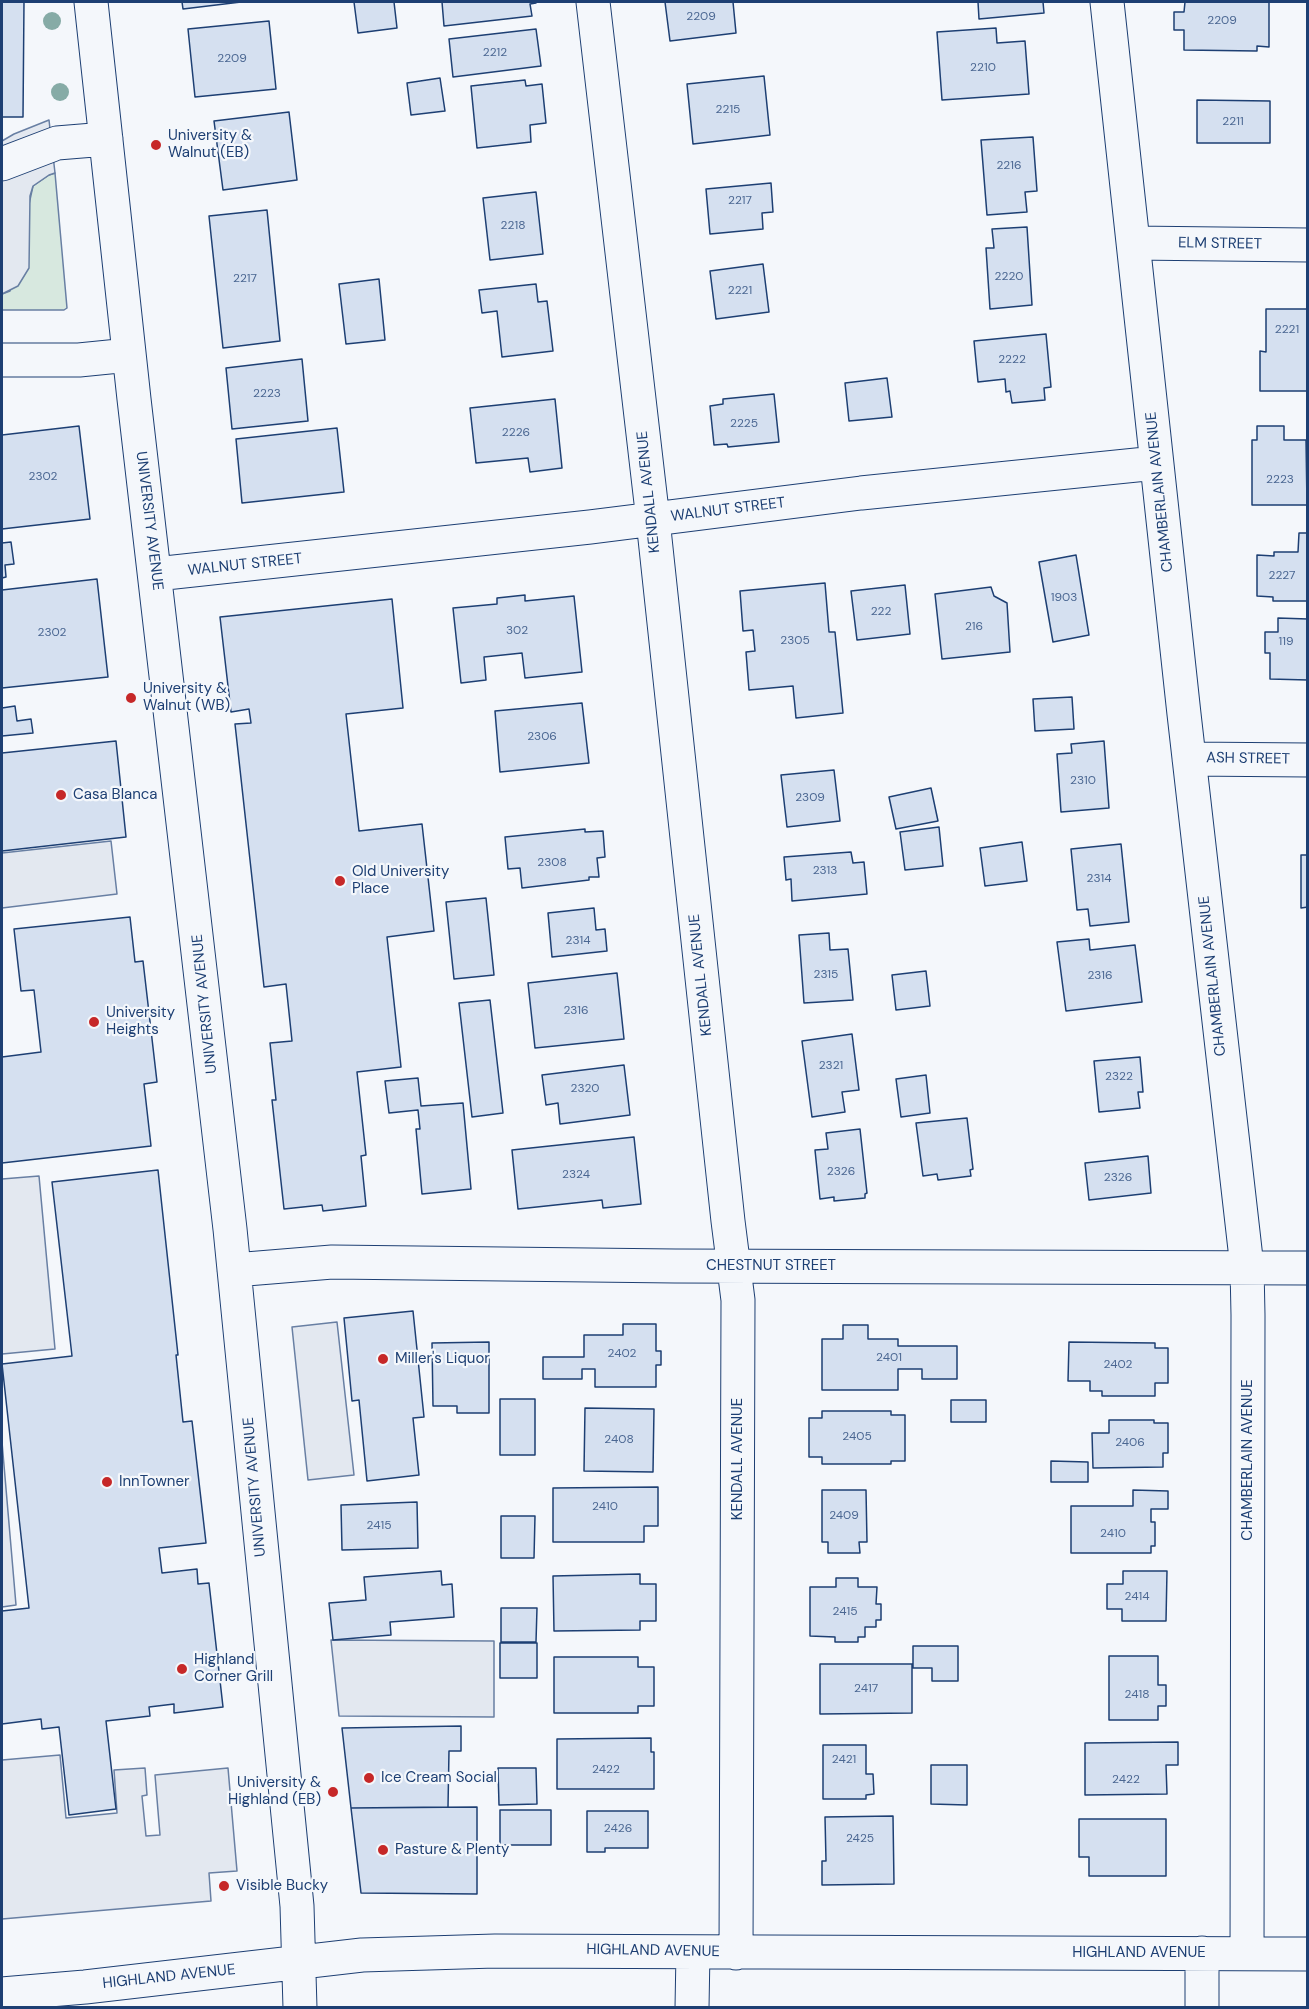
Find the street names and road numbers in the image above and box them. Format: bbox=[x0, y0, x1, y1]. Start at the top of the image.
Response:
street label: ELM STREET bbox=[1178, 234, 1262, 254]
street label: CHAMBERLAIN AVENUE bbox=[1143, 411, 1177, 573]
street label: KENDALL AVENUE bbox=[634, 430, 664, 554]
street label: UNIVERSITY AVENUE bbox=[132, 450, 166, 592]
street label: WALNUT STREET bbox=[670, 494, 786, 526]
street label: WALNUT STREET bbox=[187, 550, 303, 580]
street label: ASH STREET bbox=[1206, 749, 1290, 769]
street label: CHAMBERLAIN AVENUE bbox=[1196, 895, 1230, 1057]
street label: KENDALL AVENUE bbox=[686, 913, 716, 1037]
street label: UNIVERSITY AVENUE bbox=[189, 933, 221, 1075]
street label: CHESTNUT STREET bbox=[706, 1257, 836, 1275]
street label: CHAMBERLAIN AVENUE bbox=[1239, 1379, 1257, 1541]
street label: KENDALL AVENUE bbox=[729, 1398, 747, 1520]
street label: UNIVERSITY AVENUE bbox=[240, 1416, 270, 1558]
street label: HIGHLAND AVENUE bbox=[586, 1941, 720, 1961]
street label: HIGHLAND AVENUE bbox=[1072, 1944, 1206, 1962]
street label: HIGHLAND AVENUE bbox=[102, 1961, 236, 1993]

